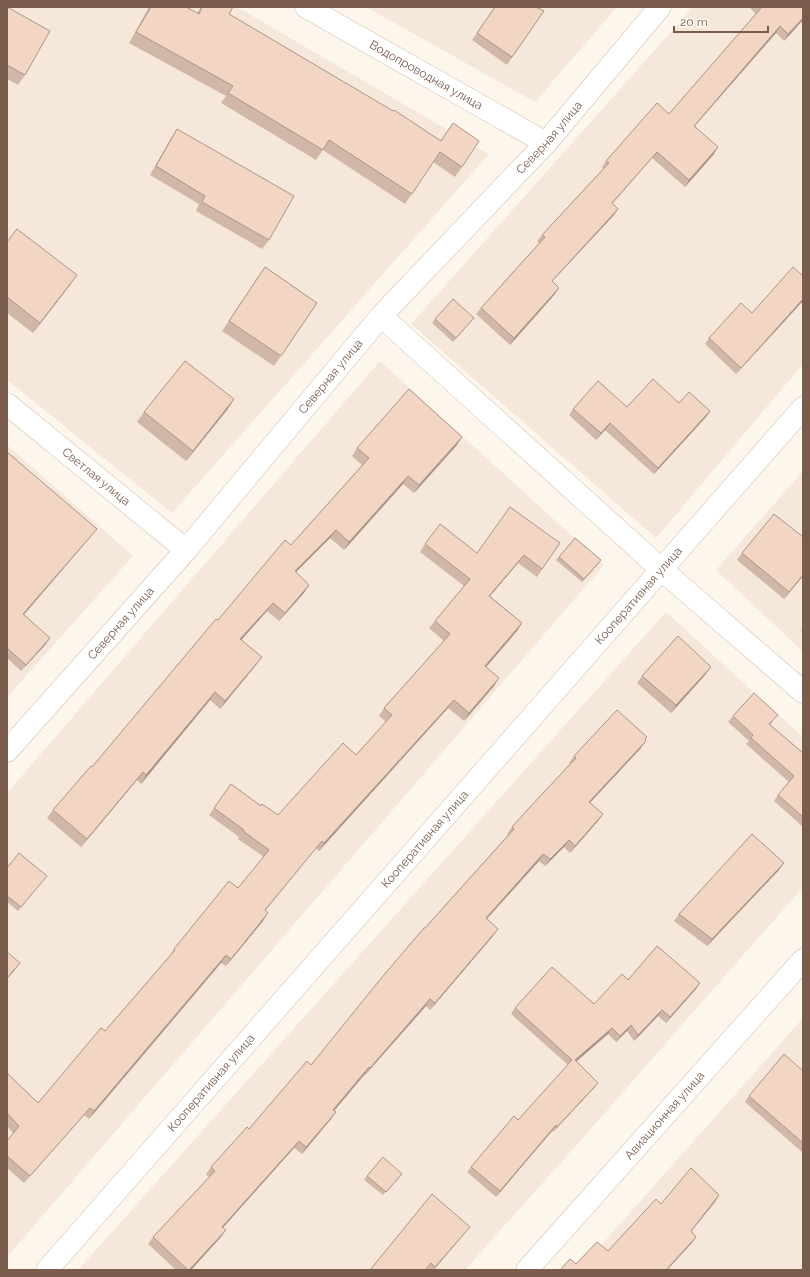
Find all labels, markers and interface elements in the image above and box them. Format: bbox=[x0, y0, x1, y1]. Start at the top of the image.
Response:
scale bar bbox=[674, 8, 768, 34]
text: 20 m bbox=[680, 15, 708, 29]
street label: Водопроводная улица bbox=[367, 37, 485, 113]
street label: Северная улица bbox=[513, 98, 585, 177]
street label: Северная улица bbox=[296, 336, 366, 417]
street label: Светлая улица bbox=[59, 445, 133, 509]
street label: Кооперативная улица bbox=[592, 544, 685, 647]
street label: Северная улица bbox=[85, 584, 157, 663]
street label: Кооперативная улица bbox=[378, 788, 471, 891]
street label: Кооперативная улица bbox=[165, 1031, 258, 1134]
street label: Авиационная улица bbox=[622, 1069, 707, 1162]

